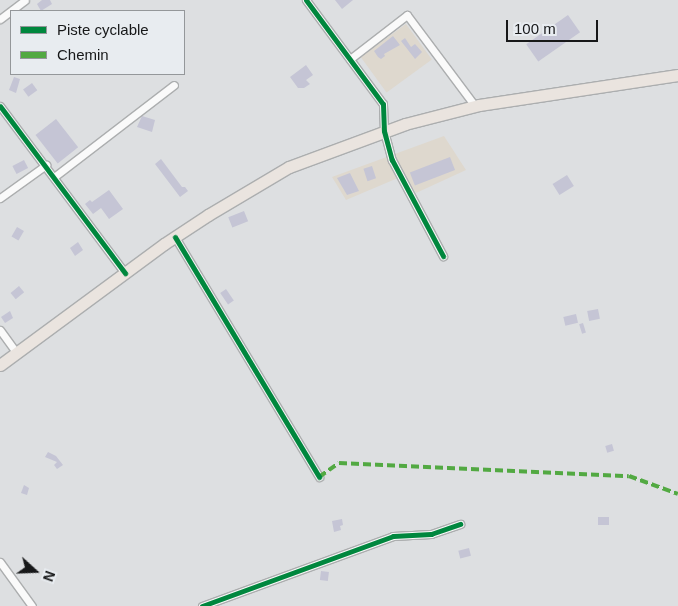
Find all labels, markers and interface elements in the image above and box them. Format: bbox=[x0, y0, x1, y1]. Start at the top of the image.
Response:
legend bbox=[10, 10, 185, 75]
scale bar bbox=[508, 10, 600, 42]
text: 100 m bbox=[514, 20, 556, 37]
text: Piste cyclable bbox=[57, 21, 149, 38]
text: Chemin bbox=[57, 46, 109, 63]
north arrow bbox=[10, 546, 60, 596]
text: N bbox=[40, 569, 58, 584]

